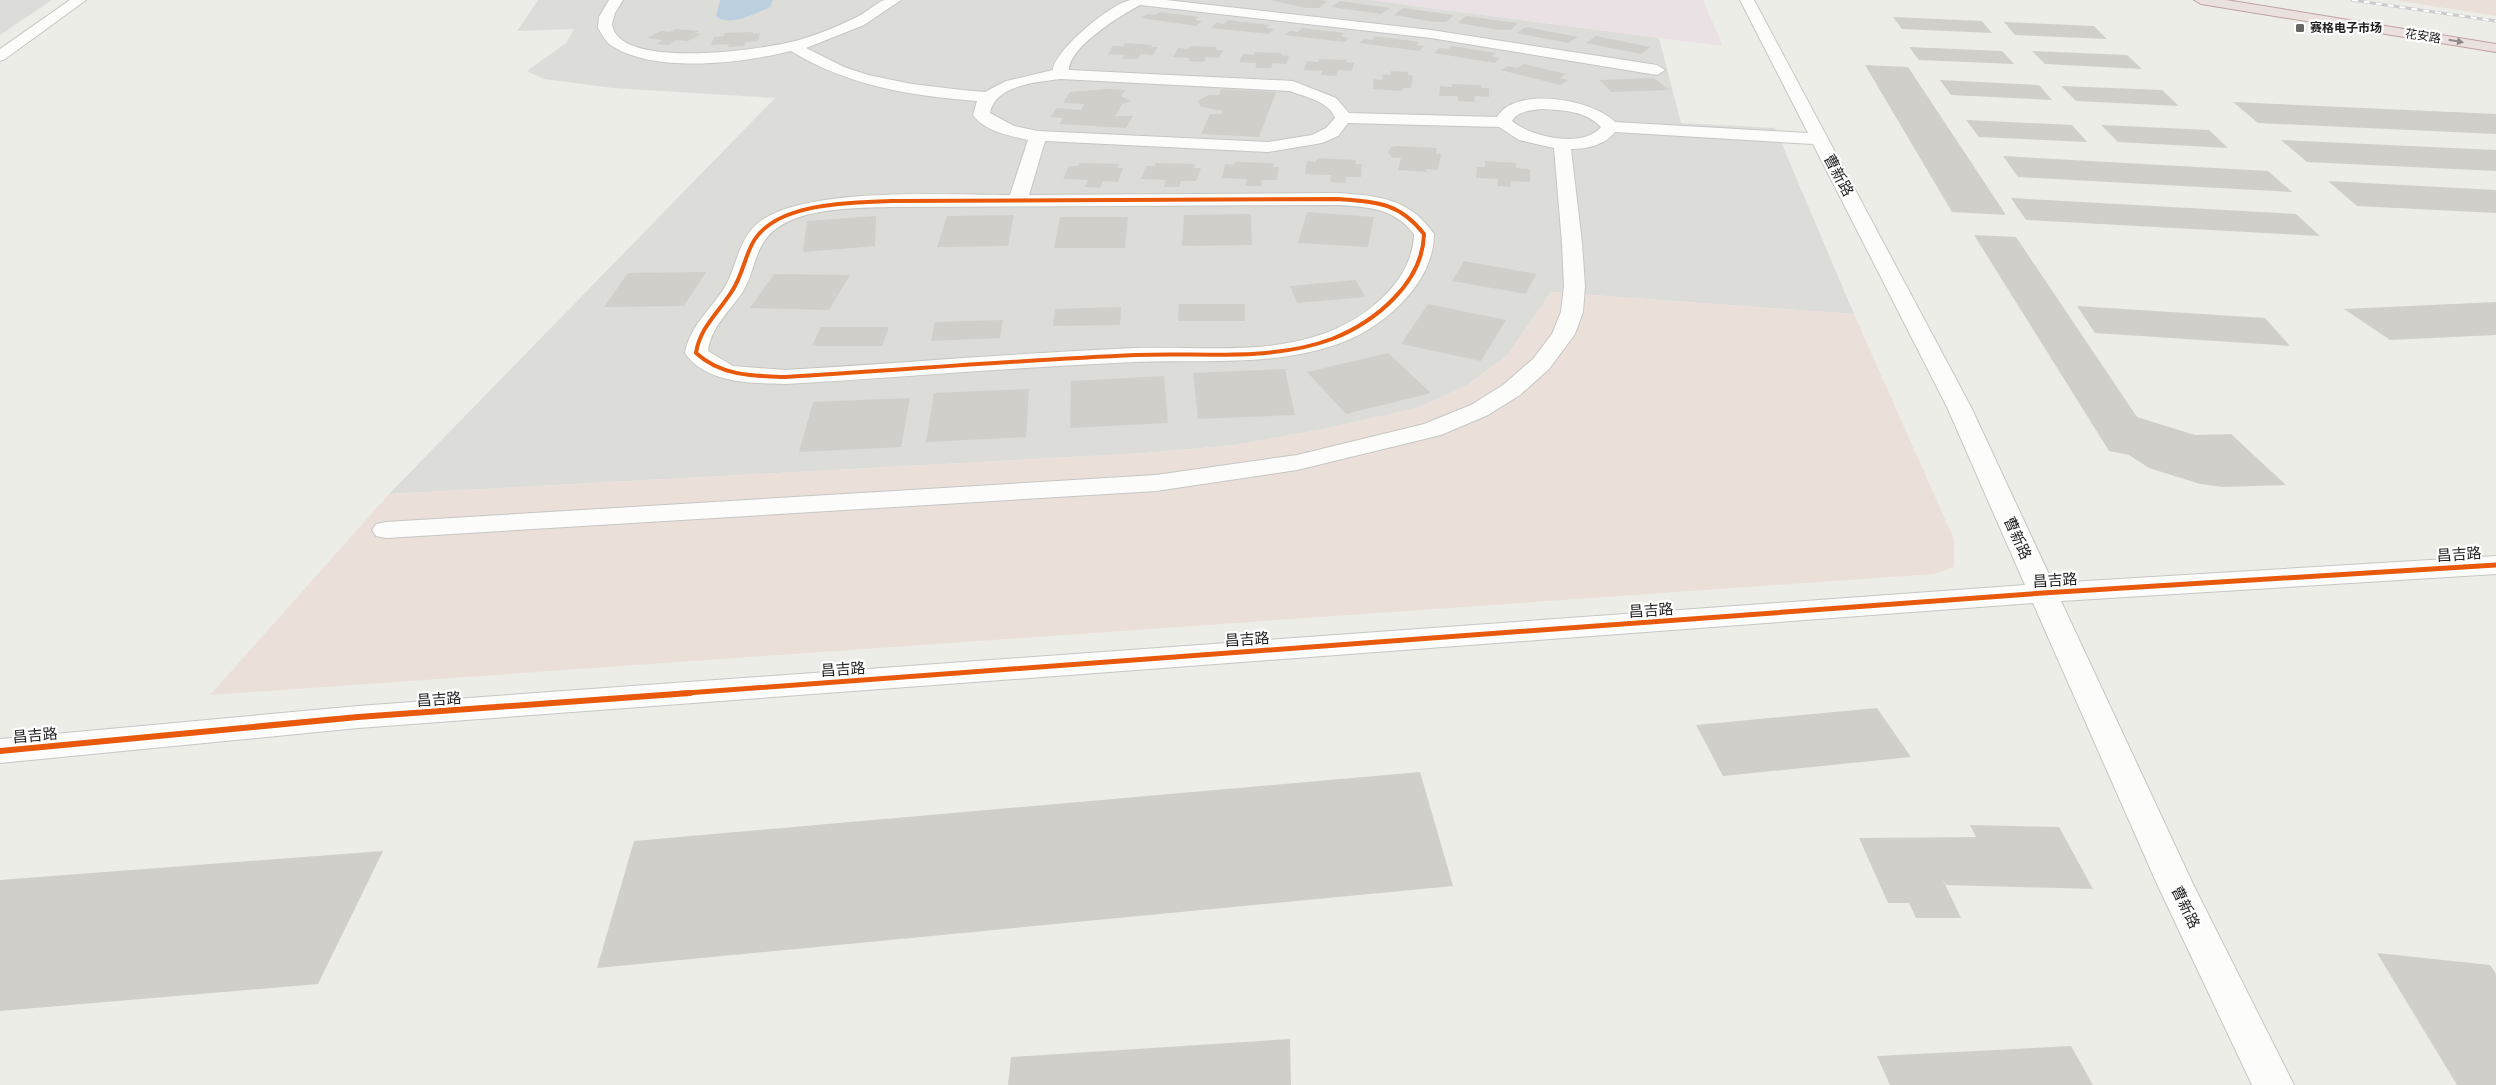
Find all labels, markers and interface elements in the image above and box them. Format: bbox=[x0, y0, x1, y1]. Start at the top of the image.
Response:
place label: 赛格电子市场 bbox=[2310, 21, 2382, 35]
marker: 赛格电子市场 bbox=[2294, 22, 2306, 34]
street label: 花安路 bbox=[2404, 26, 2442, 46]
one-way arrow bbox=[2449, 38, 2465, 46]
street label: 曹新路 bbox=[1821, 151, 1857, 199]
street label: 曹新路 bbox=[2001, 514, 2035, 562]
street label: 昌吉路 bbox=[2436, 544, 2482, 564]
street label: 昌吉路 bbox=[2032, 570, 2078, 590]
street label: 昌吉路 bbox=[1628, 600, 1674, 620]
street label: 昌吉路 bbox=[1224, 629, 1270, 649]
street label: 昌吉路 bbox=[820, 659, 866, 679]
street label: 昌吉路 bbox=[416, 689, 462, 709]
street label: 昌吉路 bbox=[12, 725, 58, 745]
street label: 曹新路 bbox=[2168, 883, 2204, 931]

